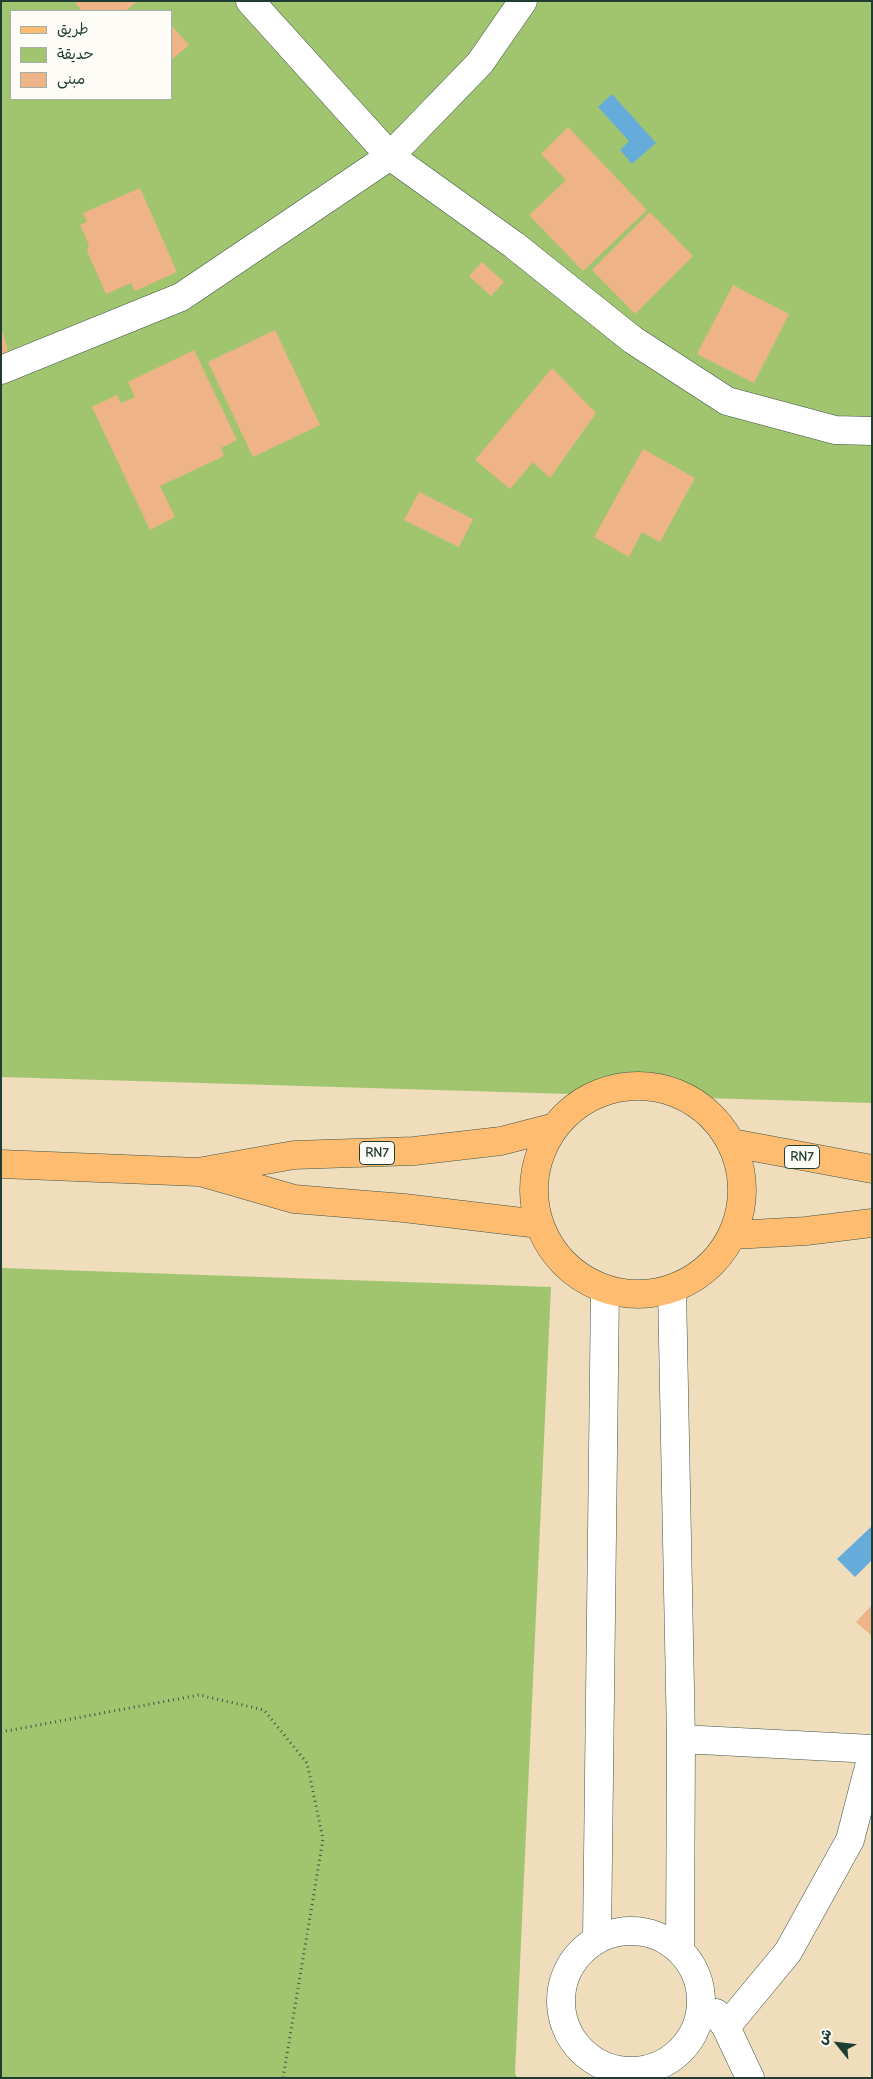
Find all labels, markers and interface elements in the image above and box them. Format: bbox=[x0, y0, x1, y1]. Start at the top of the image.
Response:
legend bbox=[10, 10, 172, 100]
text: طريق bbox=[57, 20, 89, 38]
text: حديقة bbox=[57, 45, 94, 63]
text: مبنى bbox=[57, 70, 85, 88]
road number: RN7 bbox=[360, 1142, 394, 1164]
road number: RN7 bbox=[784, 1146, 820, 1168]
north arrow bbox=[813, 2019, 863, 2069]
text: ش bbox=[813, 2026, 836, 2047]

